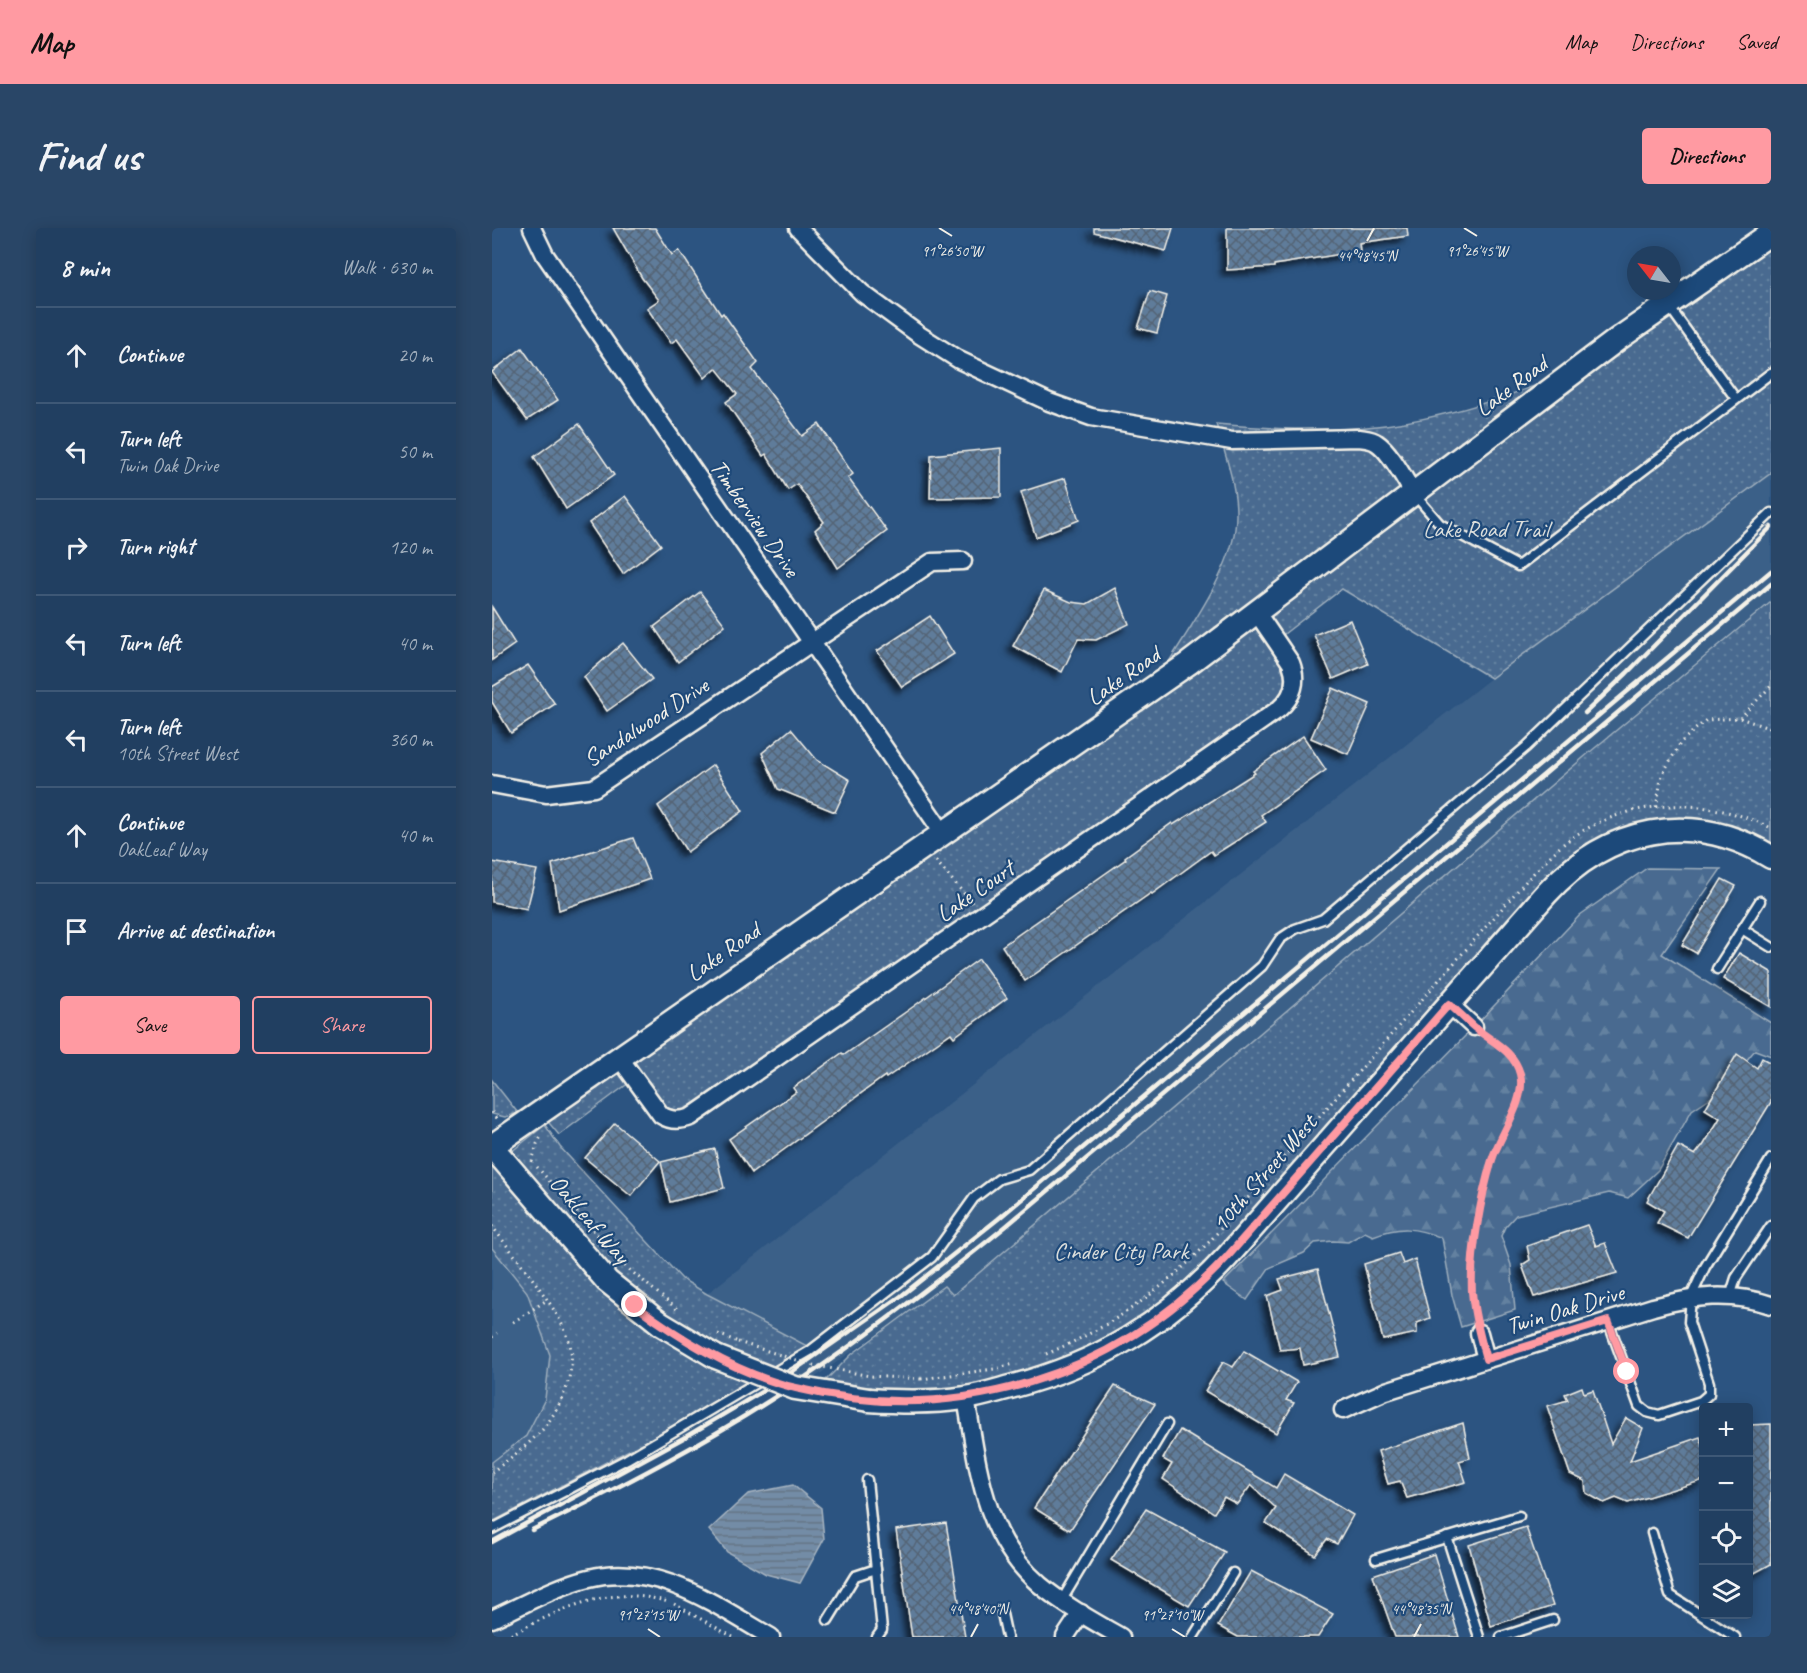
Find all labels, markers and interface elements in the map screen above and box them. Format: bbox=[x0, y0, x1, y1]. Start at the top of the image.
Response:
text: Map bbox=[30, 25, 73, 60]
text: Map bbox=[1565, 29, 1597, 55]
text: Directions bbox=[1630, 29, 1703, 55]
text: Saved bbox=[1736, 29, 1777, 55]
button: Directions bbox=[1642, 128, 1771, 184]
text: Find us bbox=[36, 130, 141, 183]
text: 91°26'50"W bbox=[922, 242, 986, 261]
text: 91°26'45"W bbox=[1447, 242, 1511, 261]
north arrow bbox=[1627, 246, 1681, 300]
text: 44°48'45"N bbox=[1337, 247, 1400, 266]
text: 8 min bbox=[60, 251, 110, 284]
text: Walk · 630 m bbox=[342, 255, 432, 280]
icon: ahead bbox=[60, 339, 93, 372]
text: Continue bbox=[117, 341, 183, 369]
text: 20 m bbox=[398, 343, 432, 368]
street label: Lake Road bbox=[1469, 347, 1556, 423]
text: Turn left bbox=[117, 425, 181, 453]
icon: left bbox=[60, 435, 93, 468]
text: 50 m bbox=[398, 439, 432, 464]
text: Twin Oak Drive bbox=[117, 453, 218, 478]
street label: Timberview Drive bbox=[703, 453, 808, 585]
park label: Lake Road Trail bbox=[1423, 514, 1553, 544]
icon: right bbox=[60, 531, 93, 564]
text: Turn right bbox=[117, 533, 194, 561]
text: 120 m bbox=[389, 535, 432, 560]
icon: left bbox=[60, 627, 93, 660]
text: Turn left bbox=[117, 629, 181, 657]
text: 40 m bbox=[398, 631, 432, 656]
street label: Lake Road bbox=[1080, 638, 1169, 712]
street label: Sandalwood Drive bbox=[578, 669, 716, 774]
text: Turn left bbox=[117, 713, 181, 741]
icon: left bbox=[60, 723, 93, 756]
text: 360 m bbox=[389, 727, 432, 752]
text: 10th Street West bbox=[117, 741, 238, 766]
text: Continue bbox=[117, 809, 183, 837]
icon: ahead bbox=[60, 819, 93, 852]
text: 40 m bbox=[398, 823, 432, 848]
text: OakLeaf Way bbox=[117, 837, 207, 862]
street label: Lake Court bbox=[930, 852, 1022, 929]
street label: Lake Road bbox=[680, 914, 769, 988]
icon: arrive bbox=[60, 915, 93, 948]
text: Arrive at destination bbox=[117, 917, 274, 945]
button: Save bbox=[60, 996, 240, 1054]
button: Share bbox=[252, 996, 432, 1054]
street label: 10th Street West bbox=[1205, 1107, 1324, 1238]
street label: OakLeaf Way bbox=[543, 1168, 638, 1271]
park label: Cinder City Park bbox=[1054, 1236, 1190, 1266]
street label: Twin Oak Drive bbox=[1503, 1276, 1630, 1341]
route end bbox=[621, 1291, 647, 1317]
route start bbox=[1613, 1358, 1639, 1384]
map controls bbox=[1699, 1403, 1753, 1619]
button: + bbox=[1699, 1403, 1753, 1457]
button: − bbox=[1699, 1457, 1753, 1511]
button: locate bbox=[1699, 1511, 1753, 1565]
button: layers bbox=[1699, 1565, 1753, 1619]
text: 44°48'40"N bbox=[948, 1600, 1011, 1619]
text: 44°48'35"N bbox=[1391, 1600, 1454, 1619]
text: 91°27'15"W bbox=[618, 1606, 682, 1625]
text: 91°27'10"W bbox=[1142, 1606, 1206, 1625]

